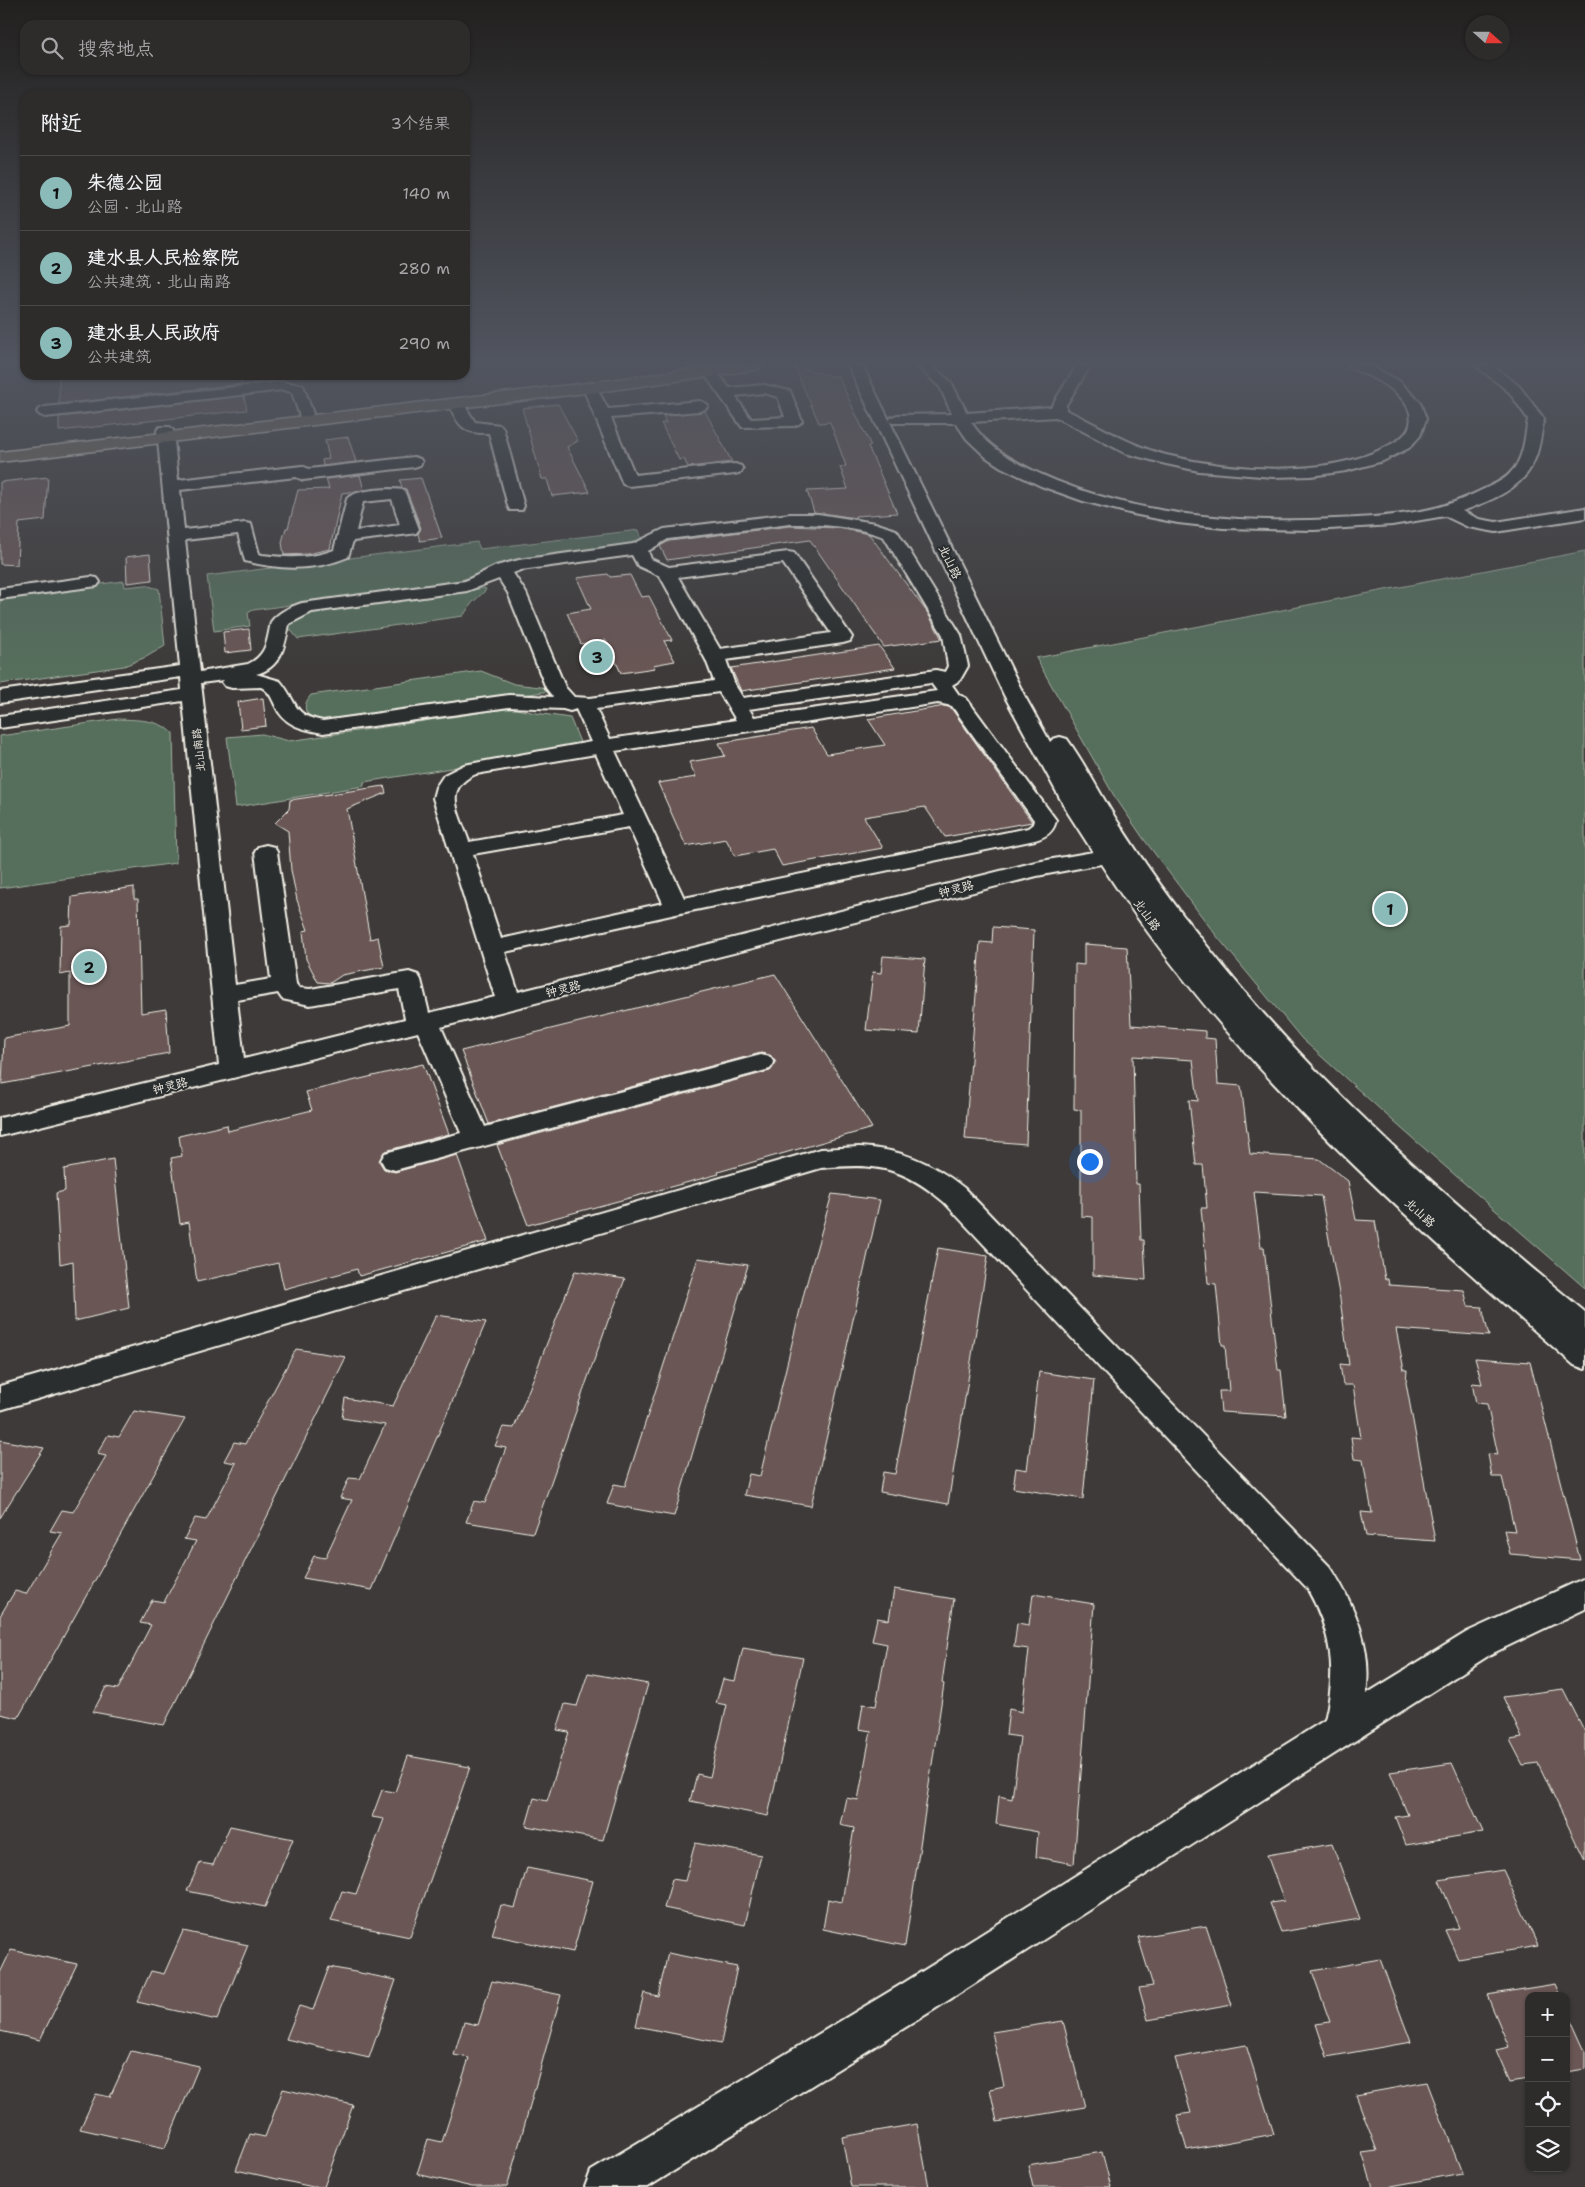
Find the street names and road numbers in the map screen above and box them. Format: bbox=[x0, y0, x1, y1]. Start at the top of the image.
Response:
street label: 北山路 bbox=[935, 542, 965, 582]
street label: 北山南路 bbox=[189, 727, 209, 773]
street label: 钟灵路 bbox=[937, 877, 975, 901]
street label: 北山路 bbox=[1130, 896, 1164, 934]
street label: 钟灵路 bbox=[544, 977, 582, 1001]
street label: 钟灵路 bbox=[151, 1074, 189, 1098]
street label: 北山路 bbox=[1401, 1195, 1439, 1231]

